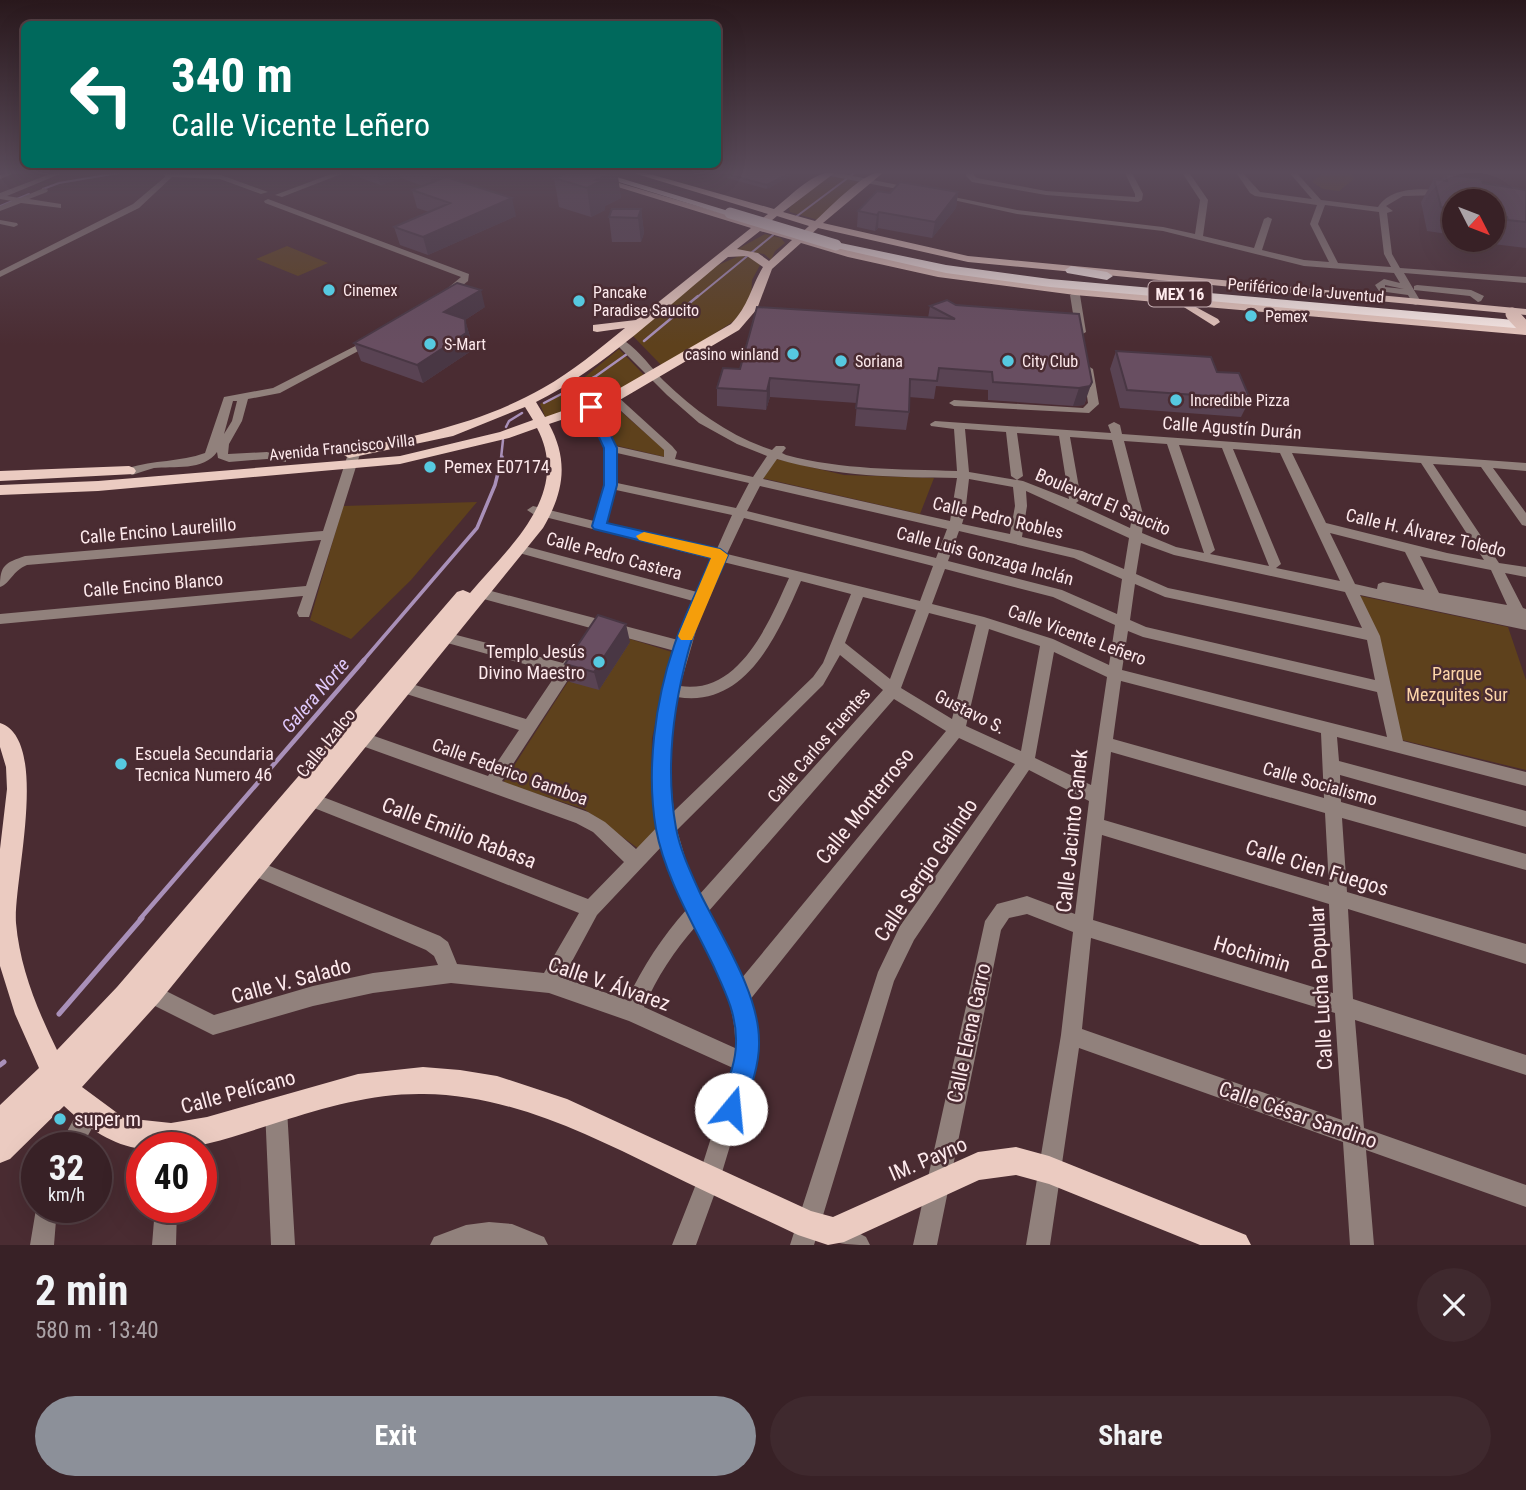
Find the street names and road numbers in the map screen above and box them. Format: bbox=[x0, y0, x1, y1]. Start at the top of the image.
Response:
street label: Periférico de la Juventud bbox=[1227, 274, 1385, 307]
road number: MEX 16 bbox=[1148, 282, 1212, 306]
street label: Calle Agustín Durán bbox=[1162, 412, 1302, 443]
street label: Avenida Francisco Villa bbox=[268, 430, 416, 465]
street label: Boulevard El Saucito bbox=[1032, 464, 1174, 540]
street label: Calle Pedro Robles bbox=[931, 492, 1066, 543]
street label: Calle H. Álvarez Toledo bbox=[1344, 504, 1508, 561]
street label: Calle Encino Laurelillo bbox=[79, 513, 237, 548]
street label: Calle Luis Gonzaga Inclán bbox=[894, 522, 1076, 589]
street label: Calle Pedro Castera bbox=[544, 527, 684, 584]
street label: Calle Encino Blanco bbox=[82, 568, 224, 601]
street label: Calle Vicente Leñero bbox=[1005, 600, 1149, 669]
street label: Calle Carlos Fuentes bbox=[763, 683, 874, 807]
street label: Gustavo S. bbox=[932, 685, 1009, 738]
street label: Calle Izalco bbox=[292, 704, 360, 781]
street label: Calle Federico Gamboa bbox=[429, 734, 591, 810]
street label: Calle Monterroso bbox=[811, 743, 919, 869]
street label: Calle Jacinto Canek bbox=[1051, 748, 1093, 914]
street label: Calle Socialismo bbox=[1260, 757, 1380, 810]
street label: Calle Emilio Rabasa bbox=[378, 792, 540, 874]
street label: Calle Sergio Galindo bbox=[869, 794, 983, 946]
street label: Calle Cien Fuegos bbox=[1243, 835, 1391, 901]
street label: Calle Lucha Popular bbox=[1305, 905, 1337, 1071]
street label: Hochimin bbox=[1211, 931, 1293, 977]
street label: Calle V. Álvarez bbox=[545, 952, 673, 1016]
street label: Calle V. Salado bbox=[229, 954, 353, 1008]
street label: Calle Elena Garro bbox=[942, 961, 996, 1105]
street label: Calle Pelícano bbox=[178, 1065, 298, 1119]
street label: Calle César Sandino bbox=[1216, 1077, 1380, 1153]
street label: IM. Payno bbox=[885, 1132, 971, 1186]

